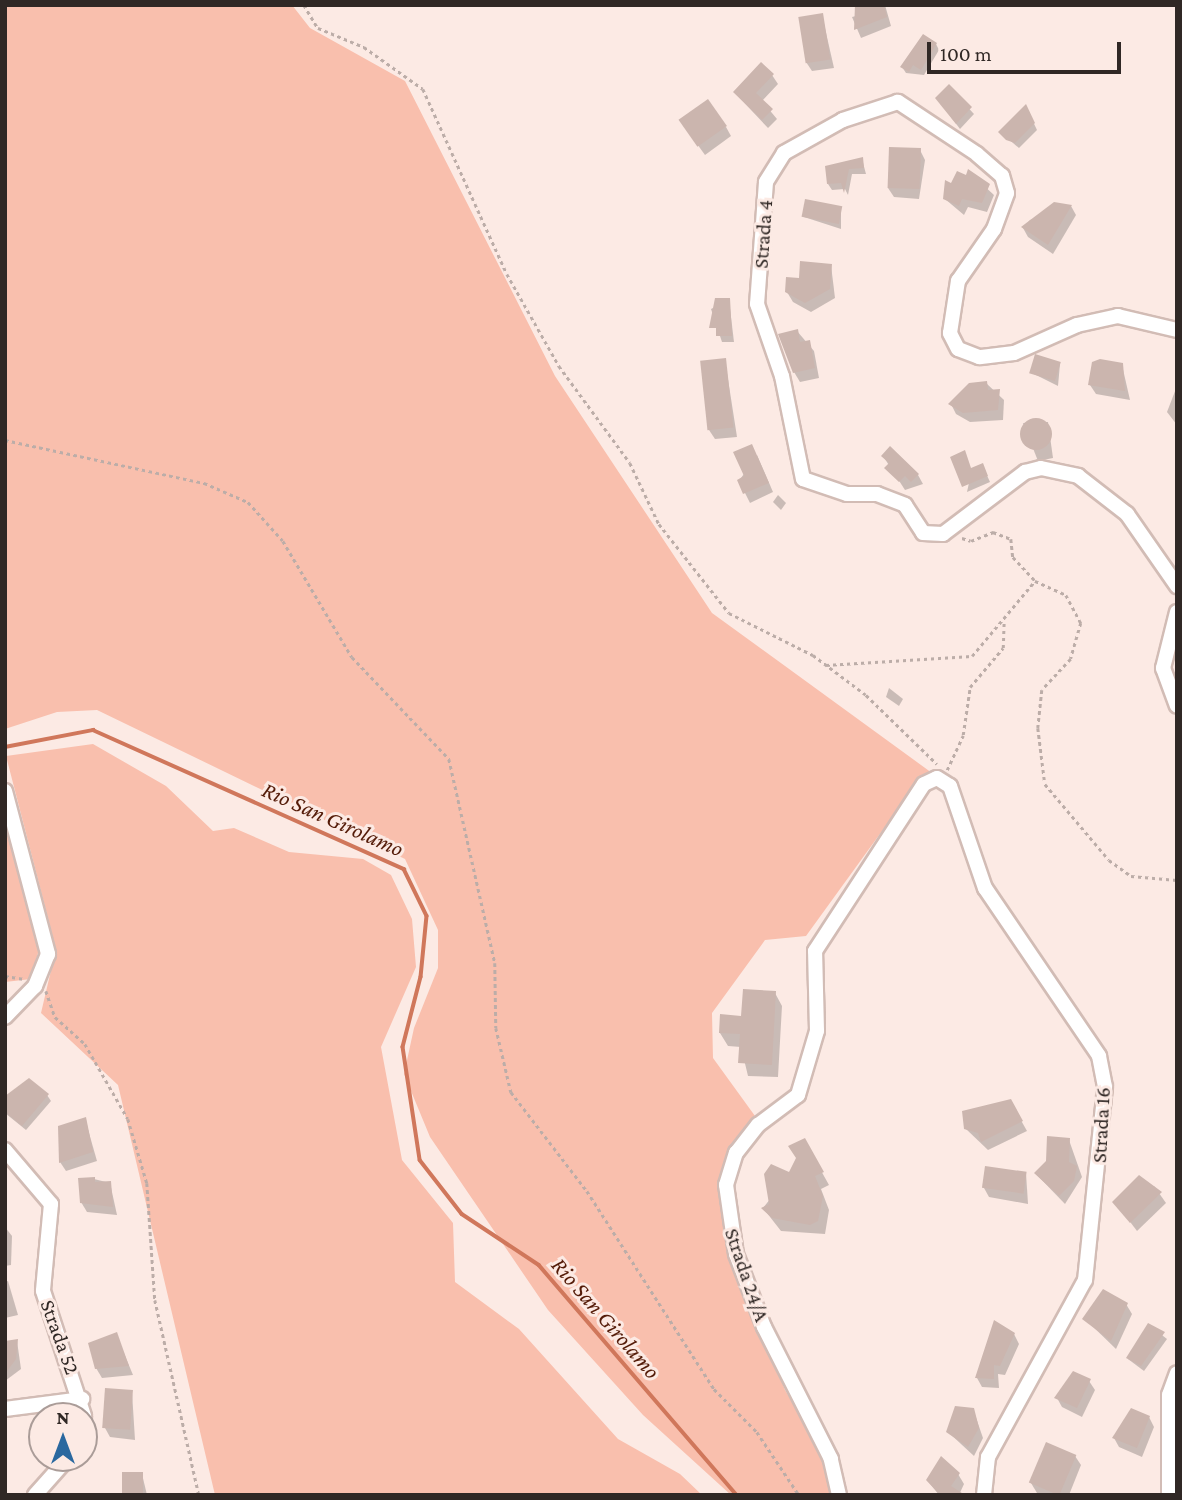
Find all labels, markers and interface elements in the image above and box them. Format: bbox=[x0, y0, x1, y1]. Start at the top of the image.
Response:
scale bar bbox=[930, 28, 1124, 72]
text: 100 m bbox=[940, 42, 992, 66]
street label: Strada 4 bbox=[748, 199, 778, 269]
water label: Rio San Girolamo bbox=[258, 776, 408, 862]
street label: Strada 16 bbox=[1086, 1086, 1116, 1164]
street label: Strada 24/A bbox=[719, 1225, 775, 1325]
water label: Rio San Girolamo bbox=[546, 1252, 666, 1384]
street label: Strada 52 bbox=[35, 1296, 85, 1378]
north arrow bbox=[28, 1402, 98, 1472]
text: N bbox=[57, 1407, 69, 1428]

